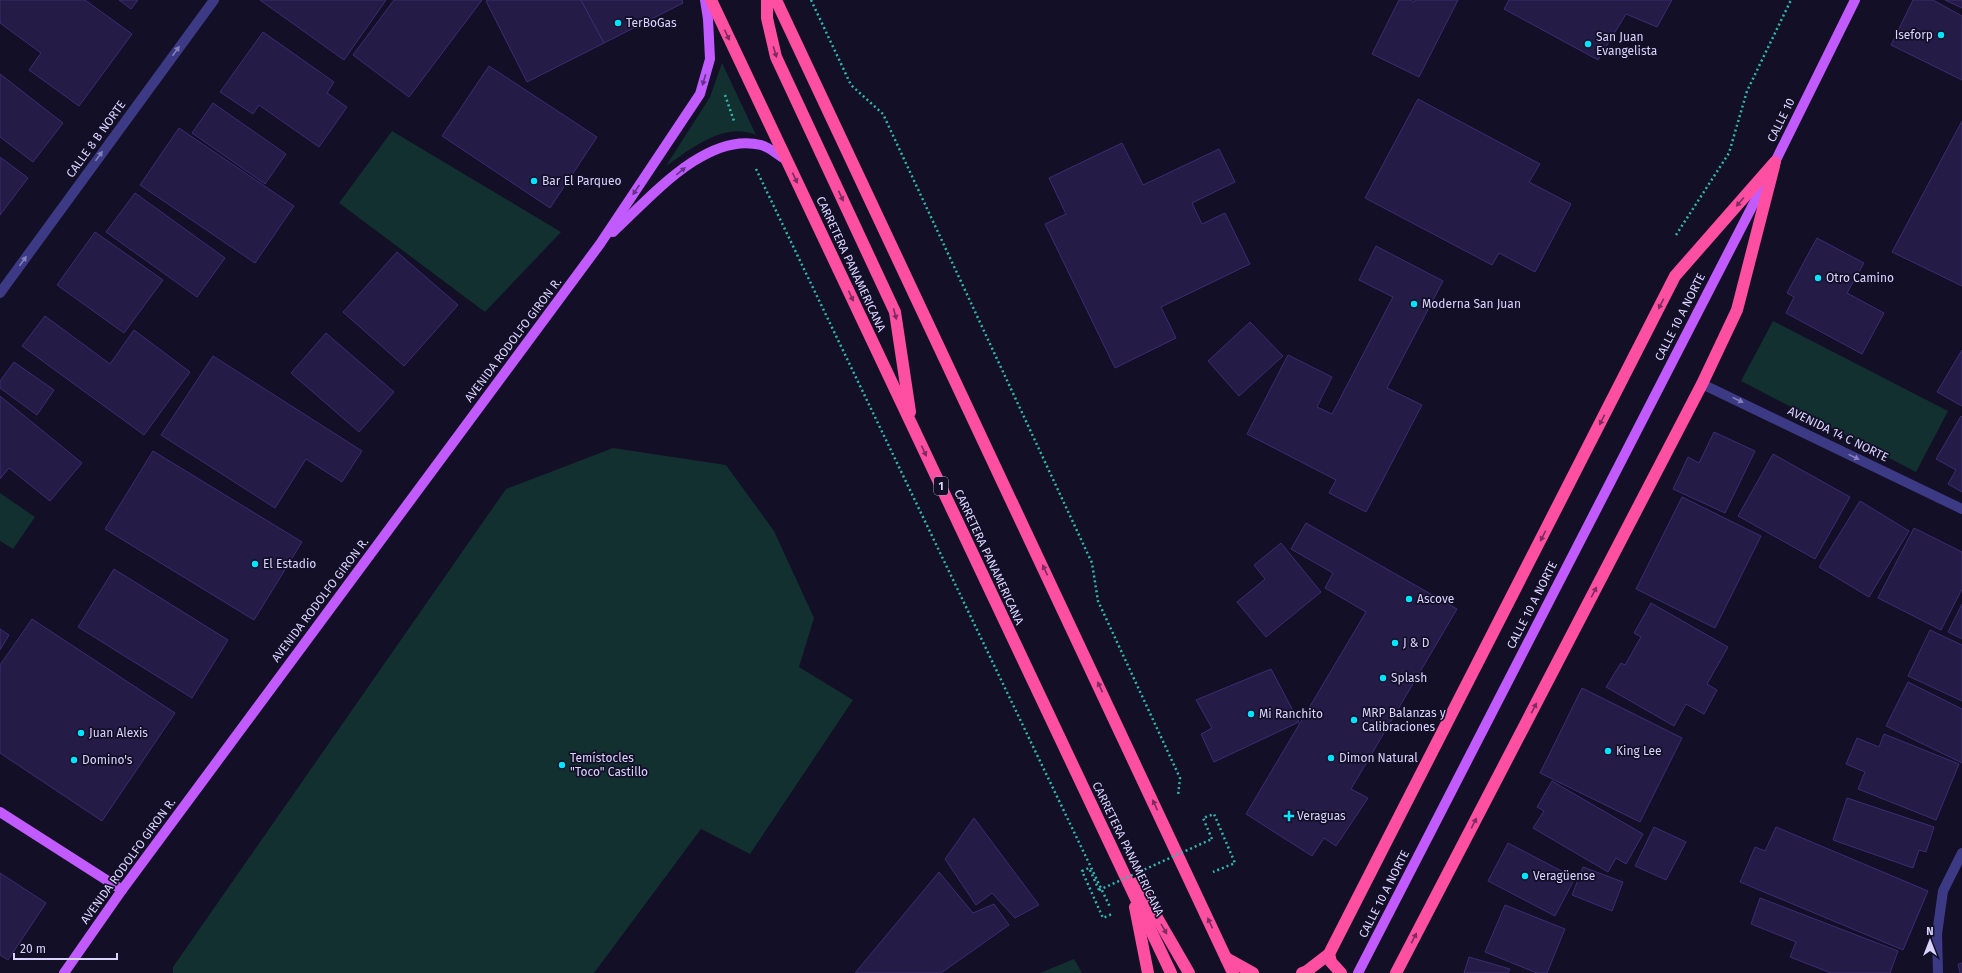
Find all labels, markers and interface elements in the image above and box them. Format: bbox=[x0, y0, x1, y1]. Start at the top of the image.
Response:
place label: TerBoGas bbox=[626, 16, 677, 30]
marker: TerBoGas bbox=[613, 18, 623, 28]
place label: Iseforp bbox=[1895, 28, 1933, 42]
one-way arrow bbox=[725, 30, 731, 42]
place label: San Juan Evangelista bbox=[1596, 30, 1657, 58]
marker: Iseforp bbox=[1936, 30, 1946, 40]
marker: San Juan Evangelista bbox=[1583, 39, 1593, 49]
one-way arrow bbox=[172, 46, 180, 57]
one-way arrow bbox=[772, 46, 778, 58]
one-way arrow bbox=[701, 74, 707, 86]
street label: CALLE 10 bbox=[1764, 96, 1798, 144]
street label: CALLE 8 B NORTE bbox=[63, 98, 129, 180]
one-way arrow bbox=[95, 151, 104, 162]
one-way arrow bbox=[676, 167, 686, 176]
one-way arrow bbox=[792, 173, 798, 184]
place label: Bar El Parqueo bbox=[542, 174, 622, 188]
marker: Bar El Parqueo bbox=[529, 176, 539, 186]
one-way arrow bbox=[632, 185, 640, 195]
one-way arrow bbox=[838, 190, 844, 201]
street label: CARRETERA PANAMERICANA bbox=[813, 194, 889, 334]
one-way arrow bbox=[1735, 197, 1745, 207]
one-way arrow bbox=[19, 256, 27, 267]
street label: CALLE 10 A NORTE bbox=[1652, 271, 1708, 363]
place label: Otro Camino bbox=[1826, 271, 1894, 285]
marker: Otro Camino bbox=[1813, 273, 1823, 283]
street label: AVENIDA RODOLFO GIRON R. bbox=[462, 275, 564, 405]
one-way arrow bbox=[848, 290, 854, 301]
place label: Moderna San Juan bbox=[1422, 297, 1521, 311]
one-way arrow bbox=[1657, 298, 1664, 310]
marker: Moderna San Juan bbox=[1409, 299, 1419, 309]
one-way arrow bbox=[892, 308, 898, 320]
one-way arrow bbox=[1732, 396, 1743, 403]
street label: AVENIDA 14 C NORTE bbox=[1785, 404, 1891, 464]
one-way arrow bbox=[1599, 414, 1605, 426]
one-way arrow bbox=[921, 445, 927, 457]
one-way arrow bbox=[1849, 454, 1860, 460]
road number: 1 bbox=[934, 477, 948, 495]
street label: CARRETERA PANAMERICANA bbox=[951, 487, 1027, 627]
one-way arrow bbox=[1540, 530, 1546, 542]
street label: AVENIDA RODOLFO GIRON R. bbox=[269, 535, 371, 665]
place label: El Estadio bbox=[263, 557, 316, 571]
marker: El Estadio bbox=[250, 559, 260, 569]
street label: CALLE 10 A NORTE bbox=[1504, 559, 1560, 651]
one-way arrow bbox=[1042, 564, 1048, 575]
one-way arrow bbox=[1590, 587, 1597, 598]
place label: Ascove bbox=[1417, 592, 1454, 606]
marker: Ascove bbox=[1404, 594, 1414, 604]
place label: J & D bbox=[1403, 636, 1430, 650]
marker: J & D bbox=[1390, 638, 1400, 648]
place label: Splash bbox=[1391, 671, 1427, 685]
marker: Splash bbox=[1378, 673, 1388, 683]
one-way arrow bbox=[1097, 682, 1103, 693]
one-way arrow bbox=[1530, 702, 1537, 714]
place label: MRP Balanzas y Calibraciones bbox=[1362, 706, 1446, 734]
place label: Mi Ranchito bbox=[1259, 707, 1323, 721]
marker: Mi Ranchito bbox=[1246, 709, 1256, 719]
marker: MRP Balanzas y Calibraciones bbox=[1349, 715, 1359, 725]
place label: Juan Alexis bbox=[89, 726, 148, 740]
marker: Juan Alexis bbox=[76, 728, 86, 738]
place label: King Lee bbox=[1616, 744, 1662, 758]
marker: King Lee bbox=[1603, 746, 1613, 756]
place label: Temístocles "Toco" Castillo bbox=[570, 751, 648, 779]
place label: Dimon Natural bbox=[1339, 751, 1418, 765]
place label: Domino's bbox=[82, 753, 133, 767]
marker: Dimon Natural bbox=[1326, 753, 1336, 763]
marker: Domino's bbox=[69, 755, 79, 765]
marker: Temístocles "Toco" Castillo bbox=[557, 760, 567, 770]
street label: CARRETERA PANAMERICANA bbox=[1089, 779, 1167, 919]
street label: AVENIDA RODOLFO GIRON R. bbox=[78, 795, 178, 927]
one-way arrow bbox=[1152, 799, 1158, 811]
place label: Veraguas bbox=[1297, 809, 1346, 823]
marker: Veraguas bbox=[1284, 811, 1294, 821]
one-way arrow bbox=[1470, 817, 1477, 829]
street label: CALLE 10 A NORTE bbox=[1356, 848, 1412, 940]
place label: Veragüense bbox=[1533, 869, 1595, 883]
marker: Veragüense bbox=[1520, 871, 1530, 881]
one-way arrow bbox=[1207, 917, 1213, 929]
north arrow bbox=[1910, 921, 1950, 961]
one-way arrow bbox=[1160, 923, 1167, 935]
text: N bbox=[1926, 925, 1934, 938]
one-way arrow bbox=[1410, 933, 1417, 944]
scale bar bbox=[14, 935, 117, 961]
text: 20 m bbox=[20, 942, 46, 956]

